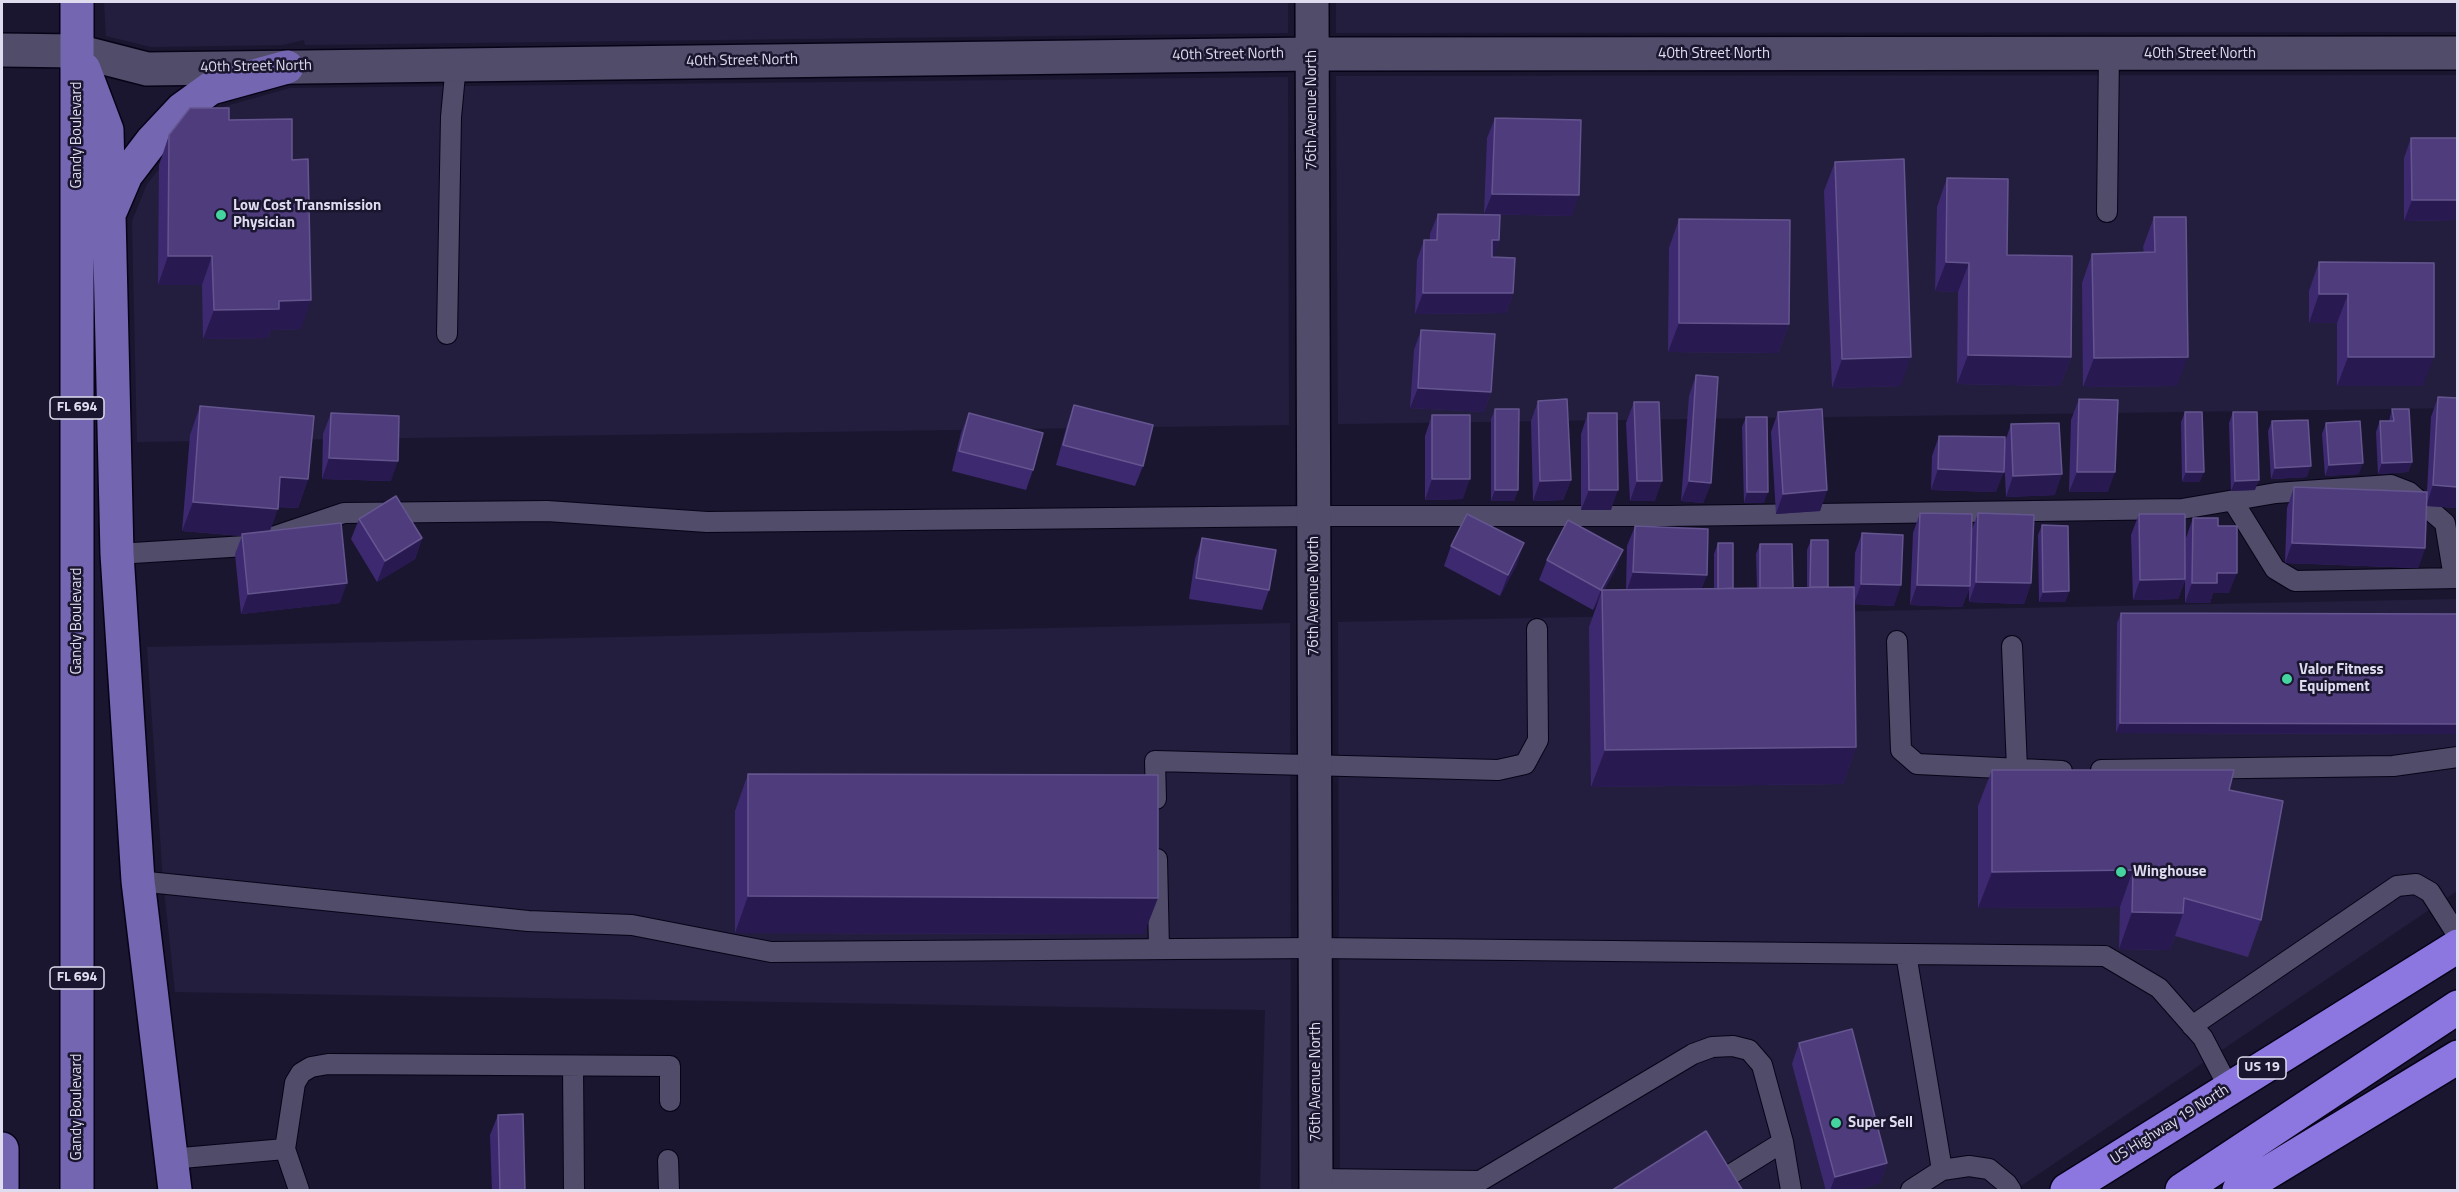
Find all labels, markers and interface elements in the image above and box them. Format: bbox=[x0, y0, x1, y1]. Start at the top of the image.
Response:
street label: 40th Street North bbox=[1172, 45, 1284, 65]
street label: 40th Street North bbox=[1658, 45, 1770, 63]
street label: 40th Street North bbox=[2144, 45, 2256, 63]
street label: 76th Avenue North bbox=[1303, 50, 1321, 170]
street label: 40th Street North bbox=[686, 51, 798, 71]
street label: 40th Street North bbox=[200, 57, 312, 77]
street label: Gandy Boulevard bbox=[68, 82, 86, 188]
place label: Low Cost Transmission Physician bbox=[233, 197, 381, 232]
marker: Low Cost Transmission Physician bbox=[214, 208, 228, 222]
road number: FL 694 bbox=[50, 397, 104, 419]
street label: 76th Avenue North bbox=[1305, 536, 1323, 656]
street label: Gandy Boulevard bbox=[68, 568, 86, 674]
place label: Valor Fitness Equipment bbox=[2299, 661, 2384, 696]
marker: Valor Fitness Equipment bbox=[2280, 672, 2294, 686]
place label: Winghouse bbox=[2133, 863, 2206, 881]
marker: Winghouse bbox=[2114, 865, 2128, 879]
road number: FL 694 bbox=[50, 967, 104, 989]
street label: 76th Avenue North bbox=[1307, 1022, 1325, 1142]
street label: Gandy Boulevard bbox=[68, 1054, 86, 1160]
road number: US 19 bbox=[2238, 1057, 2286, 1079]
street label: US Highway 19 North bbox=[2108, 1081, 2232, 1169]
place label: Super Sell bbox=[1848, 1114, 1913, 1132]
marker: Super Sell bbox=[1829, 1116, 1843, 1130]

